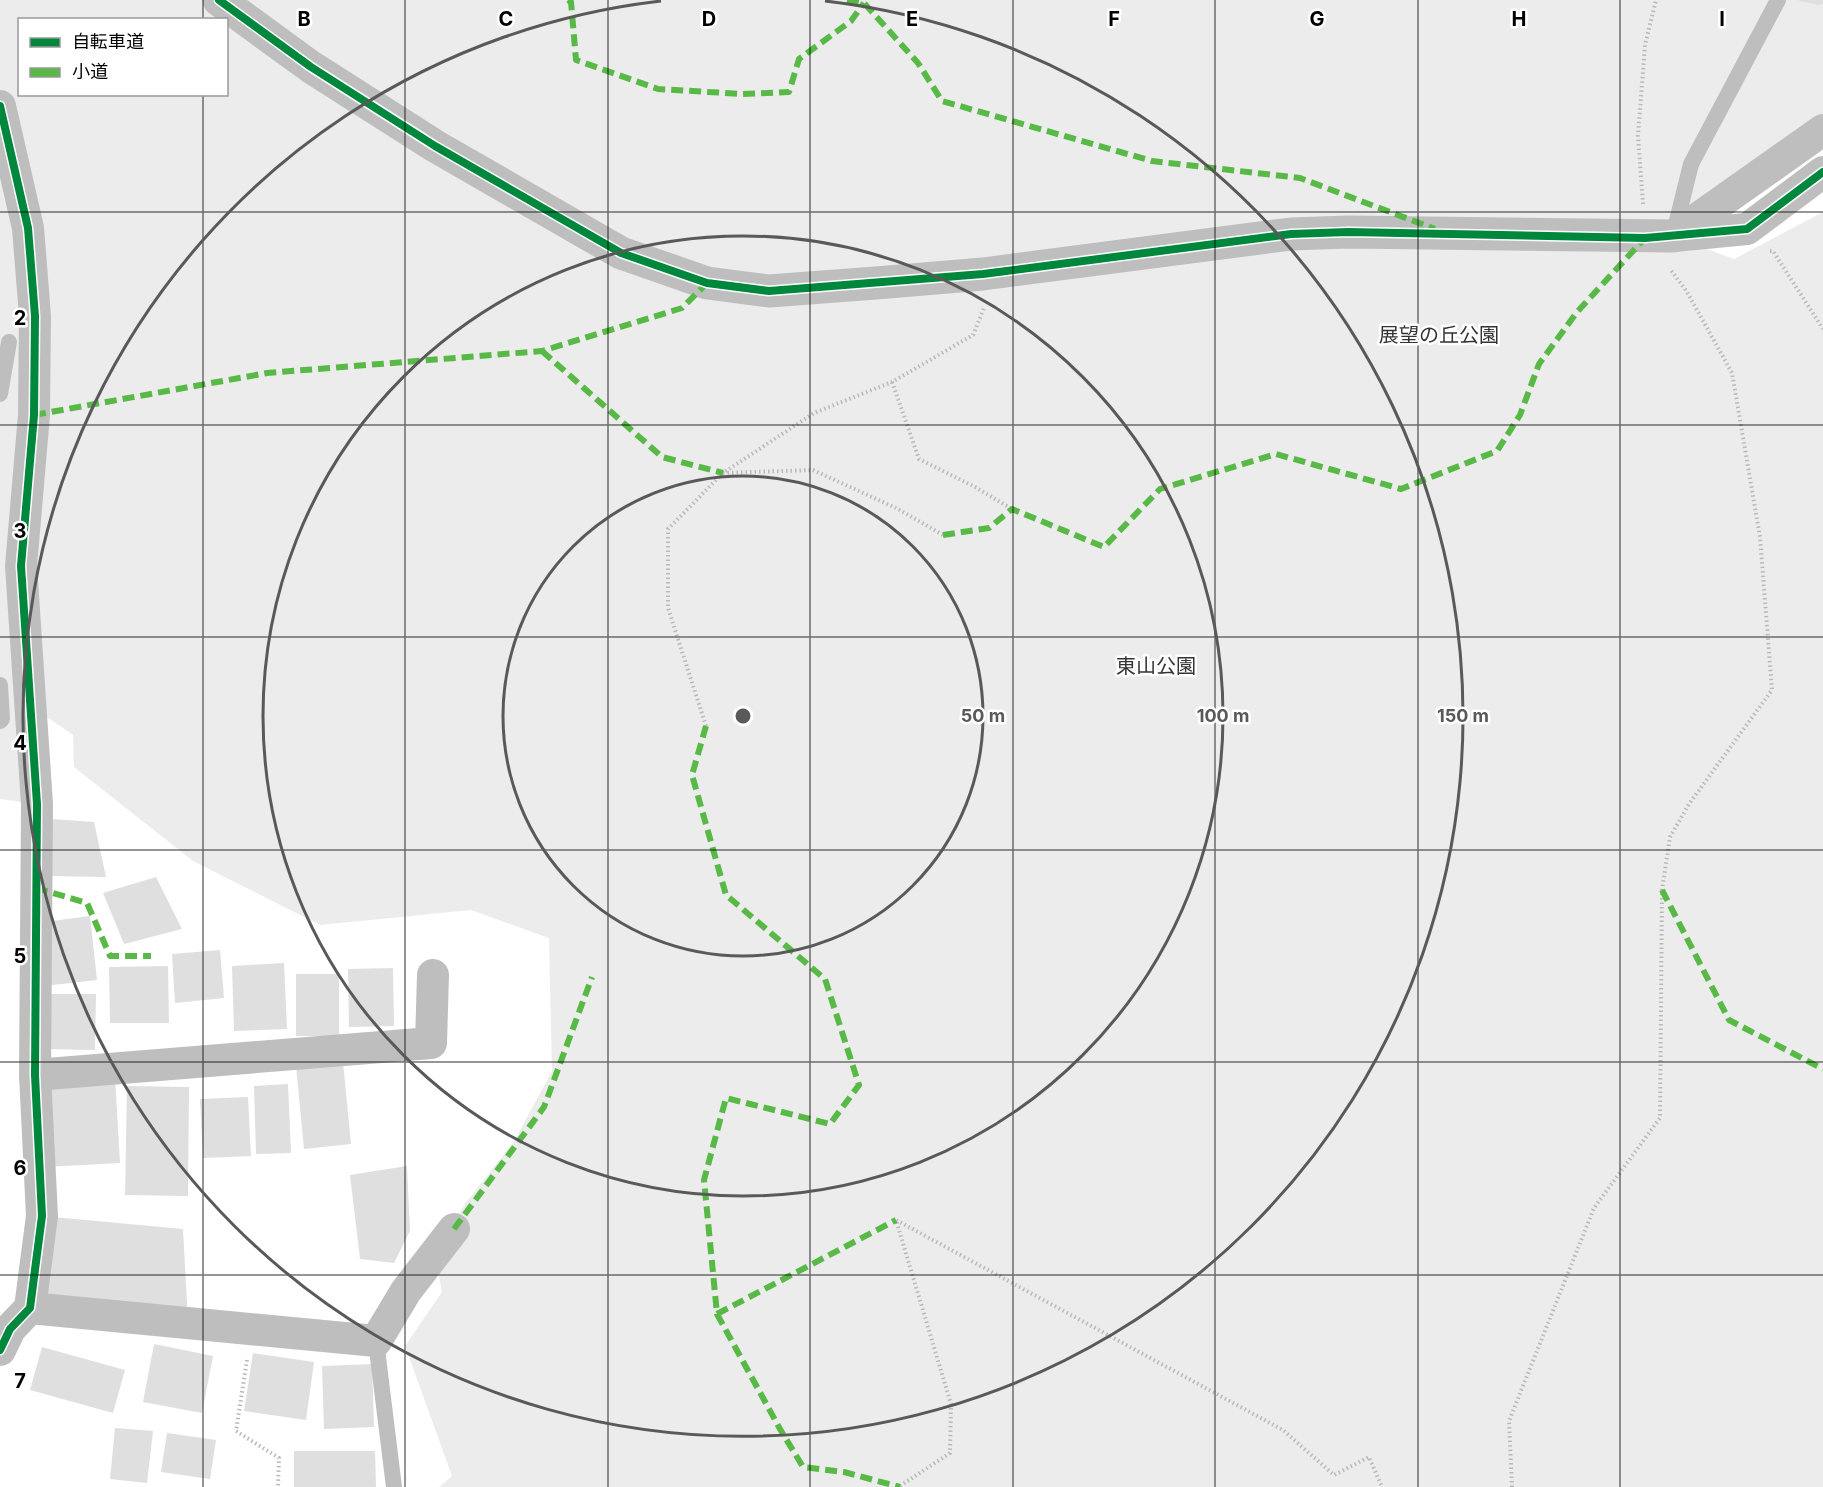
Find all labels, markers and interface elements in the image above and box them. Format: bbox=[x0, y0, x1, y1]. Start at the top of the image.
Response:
text: B bbox=[297, 7, 311, 31]
text: C bbox=[499, 7, 513, 31]
text: D bbox=[702, 7, 716, 31]
text: E bbox=[906, 7, 918, 31]
text: F bbox=[1108, 7, 1120, 31]
text: G bbox=[1309, 7, 1325, 31]
text: H bbox=[1512, 7, 1526, 31]
text: I bbox=[1719, 7, 1725, 31]
legend bbox=[18, 18, 228, 96]
text: 自転車道 bbox=[72, 31, 144, 52]
text: 小道 bbox=[72, 61, 108, 82]
text: 2 bbox=[14, 306, 26, 330]
park label: 展望の丘公園 bbox=[1379, 323, 1499, 347]
text: 3 bbox=[14, 519, 26, 543]
park label: 東山公園 bbox=[1116, 654, 1196, 678]
text: 50 m bbox=[961, 705, 1005, 726]
text: 100 m bbox=[1197, 705, 1249, 726]
text: 150 m bbox=[1437, 705, 1489, 726]
centre of rings bbox=[733, 706, 753, 726]
text: 4 bbox=[13, 731, 27, 755]
text: 5 bbox=[14, 944, 26, 968]
text: 6 bbox=[14, 1156, 27, 1180]
text: 7 bbox=[14, 1369, 26, 1393]

